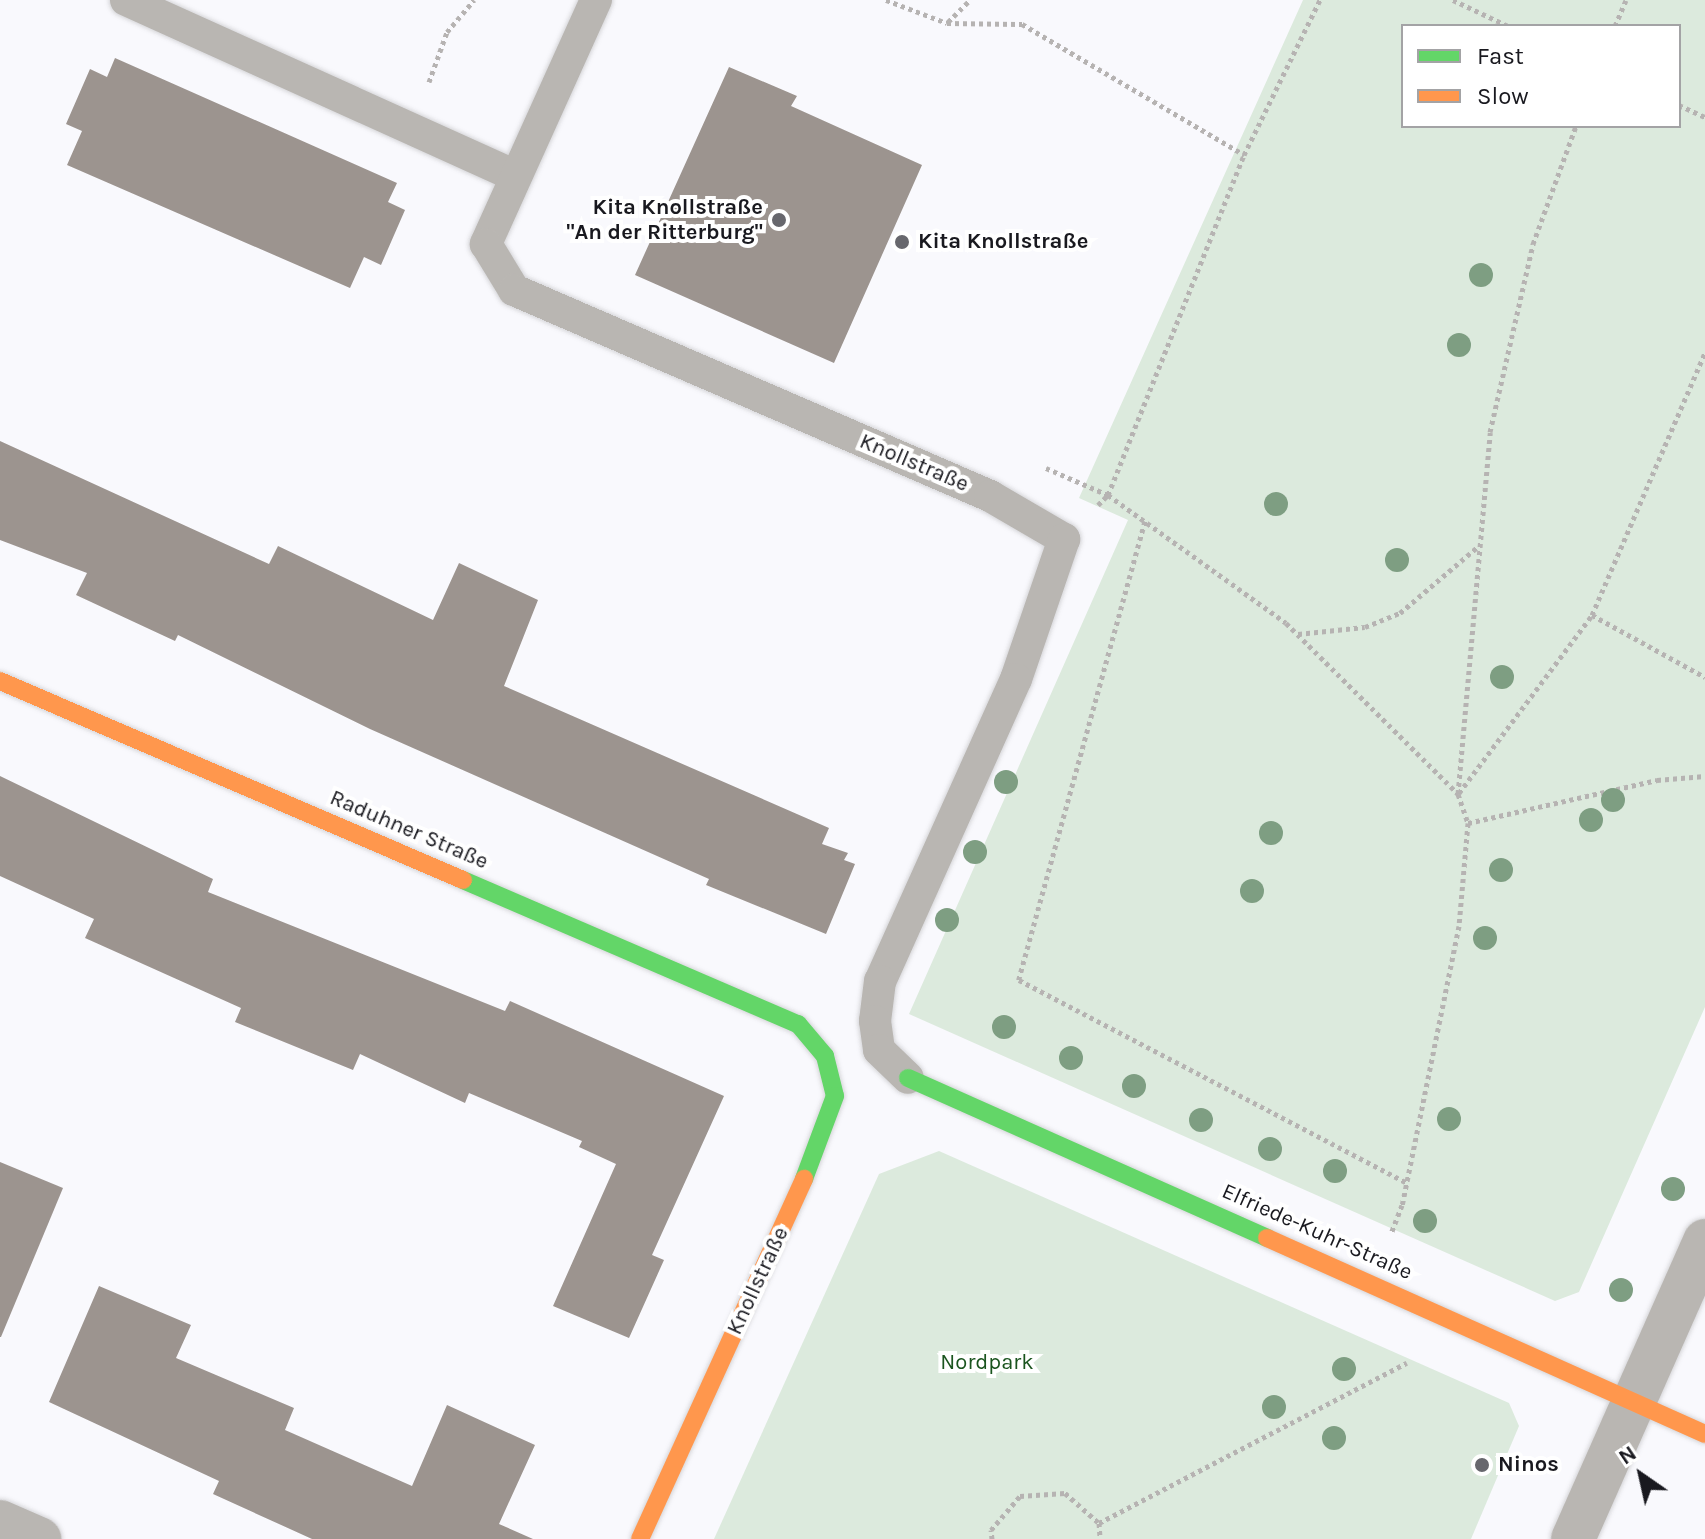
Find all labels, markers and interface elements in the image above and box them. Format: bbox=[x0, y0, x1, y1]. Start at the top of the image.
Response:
legend bbox=[1401, 24, 1681, 128]
text: Fast bbox=[1477, 42, 1524, 70]
text: Slow bbox=[1477, 82, 1529, 110]
place label: Kita Knollstraße "An der Ritterburg" bbox=[566, 194, 763, 246]
marker: Kita Knollstraße "An der Ritterburg" bbox=[770, 211, 788, 229]
place label: Kita Knollstraße bbox=[918, 229, 1088, 255]
marker: Kita Knollstraße bbox=[893, 233, 911, 251]
street label: Knollstraße bbox=[856, 428, 972, 498]
street label: Raduhner Straße bbox=[326, 785, 492, 875]
street label: Elfriede-Kuhr-Straße bbox=[1218, 1178, 1416, 1286]
street label: Knollstraße bbox=[722, 1223, 794, 1339]
park label: Nordpark bbox=[940, 1350, 1034, 1376]
north arrow bbox=[1601, 1435, 1681, 1515]
text: N bbox=[1614, 1440, 1641, 1470]
place label: Ninos bbox=[1498, 1452, 1559, 1478]
marker: Ninos bbox=[1473, 1456, 1491, 1474]

